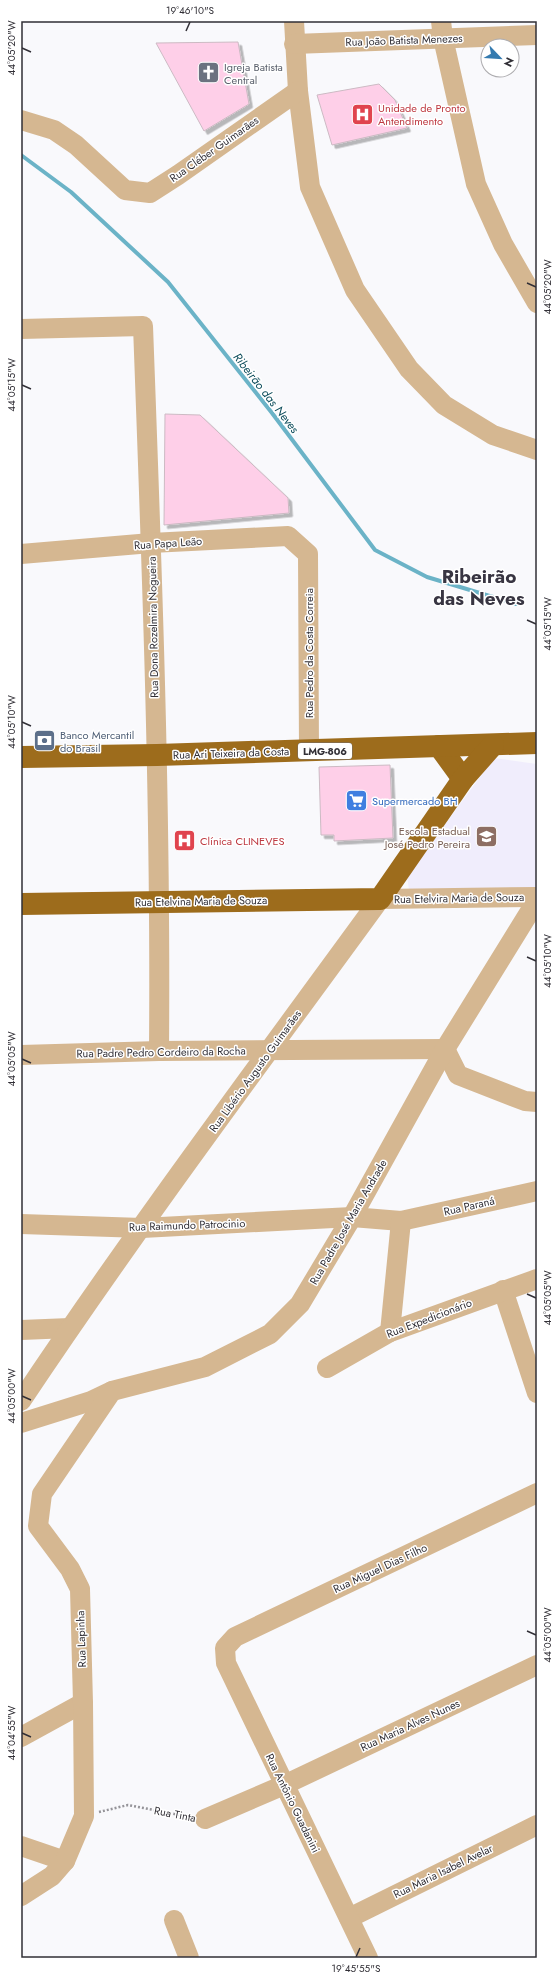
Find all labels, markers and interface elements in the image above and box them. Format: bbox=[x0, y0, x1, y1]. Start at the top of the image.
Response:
text: 19°46'10"S bbox=[166, 3, 215, 18]
text: 44°05'20"W bbox=[4, 20, 19, 76]
street label: Rua João Batista Menezes bbox=[345, 30, 463, 50]
north arrow bbox=[480, 38, 520, 78]
text: N bbox=[500, 55, 518, 70]
place label: Igreja Batista Central bbox=[224, 59, 283, 88]
church icon: Igreja Batista Central bbox=[195, 60, 221, 86]
place label: Unidade de Pronto Antendimento bbox=[378, 100, 465, 129]
hospital icon: Unidade de Pronto Antendimento bbox=[349, 101, 375, 127]
street label: Rua Cléber Guimarães bbox=[166, 112, 262, 186]
text: 44°05'20"W bbox=[540, 259, 555, 315]
water label: Ribeirão das Neves bbox=[229, 349, 303, 437]
text: 44°05'15"W bbox=[4, 358, 19, 412]
street label: Rua Papa Leão bbox=[133, 533, 203, 553]
street label: Rua Dona Rozelmira Nogueira bbox=[144, 556, 162, 698]
district label: Ribeirão das Neves bbox=[433, 563, 525, 612]
street label: Rua Pedro da Costa Correia bbox=[301, 588, 317, 718]
text: 44°05'15"W bbox=[540, 597, 555, 651]
text: 44°05'10"W bbox=[4, 695, 19, 749]
place label: Banco Mercantil do Brasil bbox=[60, 727, 134, 756]
bank icon: Banco Mercantil do Brasil bbox=[31, 728, 57, 754]
street label: Rua Ari Teixeira da Costa bbox=[173, 743, 289, 763]
road number: LMG-806 bbox=[298, 743, 352, 759]
supermarket icon: Supermercado BH bbox=[343, 788, 369, 814]
place label: Supermercado BH bbox=[372, 793, 458, 809]
place label: Escola Estadual José Pedro Pereira bbox=[383, 823, 470, 852]
school or university icon: Escola Estadual José Pedro Pereira bbox=[473, 824, 499, 850]
hospital icon: Clínica CLINEVES bbox=[172, 828, 198, 854]
place label: Clínica CLINEVES bbox=[200, 833, 285, 849]
street label: Rua Etelvira Maria de Souza bbox=[394, 889, 524, 907]
street label: Rua Etelvina Maria de Souza bbox=[135, 892, 267, 910]
text: 44°05'10"W bbox=[540, 934, 555, 988]
street label: Rua Libério Augusto Guimarães bbox=[205, 1006, 305, 1135]
text: 44°05'05"W bbox=[4, 1031, 19, 1087]
street label: Rua Padre Pedro Cordeiro da Rocha bbox=[76, 1043, 246, 1061]
street label: Rua Padre José Maria Andrade bbox=[306, 1156, 391, 1288]
street label: Rua Paraná bbox=[442, 1192, 496, 1220]
street label: Rua Raimundo Patrocinio bbox=[128, 1215, 246, 1235]
text: 44°05'05"W bbox=[540, 1270, 555, 1326]
street label: Rua Expedicionário bbox=[384, 1294, 474, 1342]
text: 44°05'00"W bbox=[4, 1368, 19, 1424]
street label: Rua Miguel Dias Filho bbox=[330, 1539, 430, 1597]
text: 44°05'00"W bbox=[540, 1607, 555, 1663]
street label: Rua Lapinha bbox=[72, 1610, 90, 1668]
street label: Rua Maria Alves Nunes bbox=[358, 1695, 463, 1755]
text: 44°04'55"W bbox=[4, 1705, 19, 1760]
street label: Rua Antônio Guadanini bbox=[262, 1751, 324, 1855]
street label: Rua Tinta bbox=[153, 1802, 197, 1826]
street label: Rua Maria Isabel Avelar bbox=[391, 1840, 496, 1902]
text: 19°45'55"S bbox=[332, 1961, 381, 1976]

